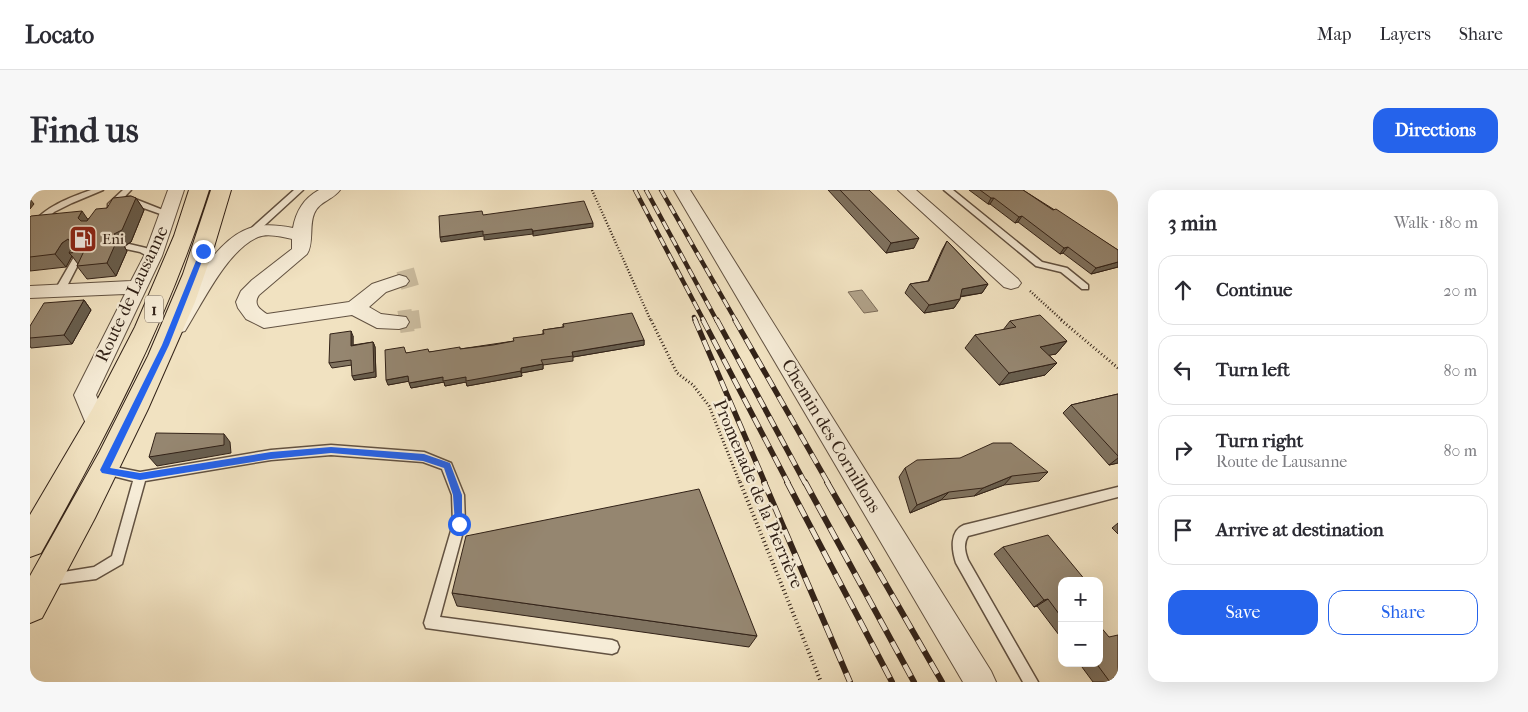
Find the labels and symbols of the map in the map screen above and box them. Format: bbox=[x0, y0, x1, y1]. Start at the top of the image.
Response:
street label: Route de Lausanne bbox=[91, 223, 173, 365]
fuel station icon: Eni bbox=[68, 224, 98, 254]
place label: Eni bbox=[102, 230, 125, 248]
route end bbox=[192, 240, 215, 263]
road number: 1 bbox=[145, 296, 163, 322]
street label: Chemin des Cornillons bbox=[777, 355, 885, 517]
street label: Promenade de la Pierrière bbox=[709, 396, 807, 592]
route start bbox=[448, 513, 471, 536]

